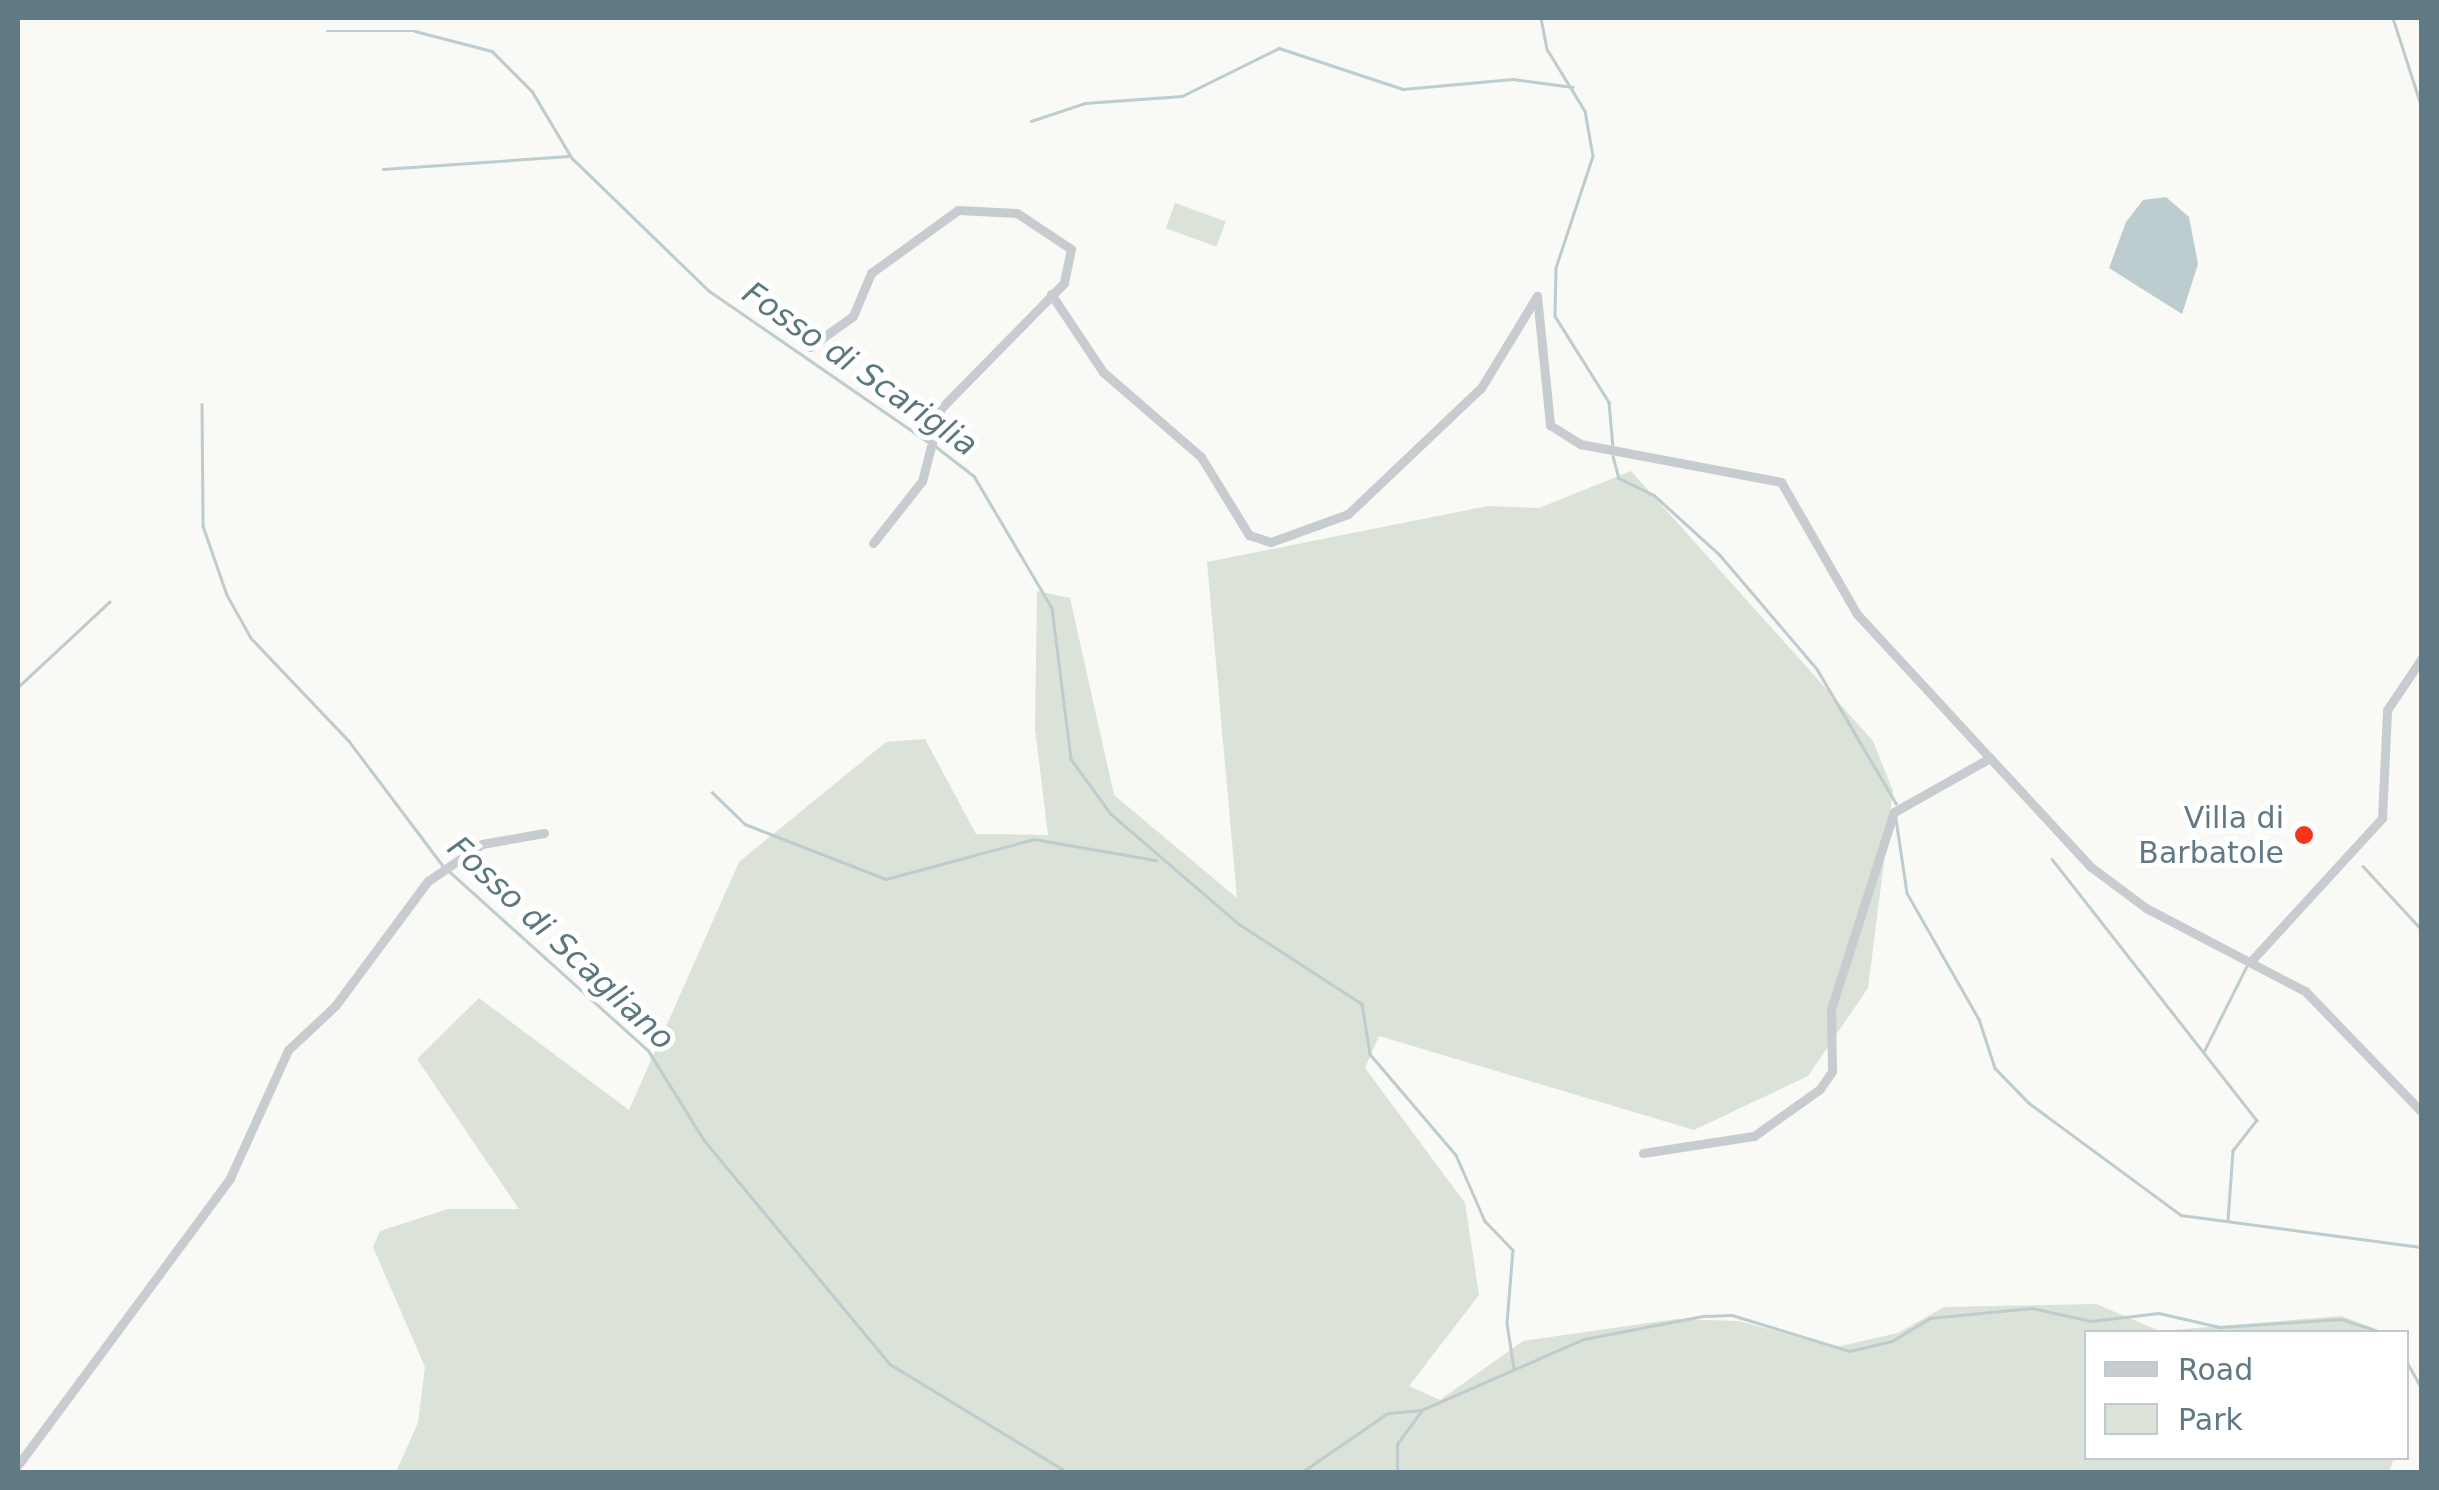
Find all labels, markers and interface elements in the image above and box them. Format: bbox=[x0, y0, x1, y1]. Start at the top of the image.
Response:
water label: Fosso di Scariglia bbox=[735, 274, 985, 464]
place label: Villa di Barbatole bbox=[2138, 800, 2284, 870]
marker: Villa di Barbatole bbox=[2293, 824, 2315, 846]
water label: Fosso di Scagliano bbox=[440, 828, 682, 1058]
legend bbox=[2084, 1330, 2409, 1460]
text: Road bbox=[2178, 1352, 2253, 1387]
text: Park bbox=[2178, 1402, 2243, 1437]

